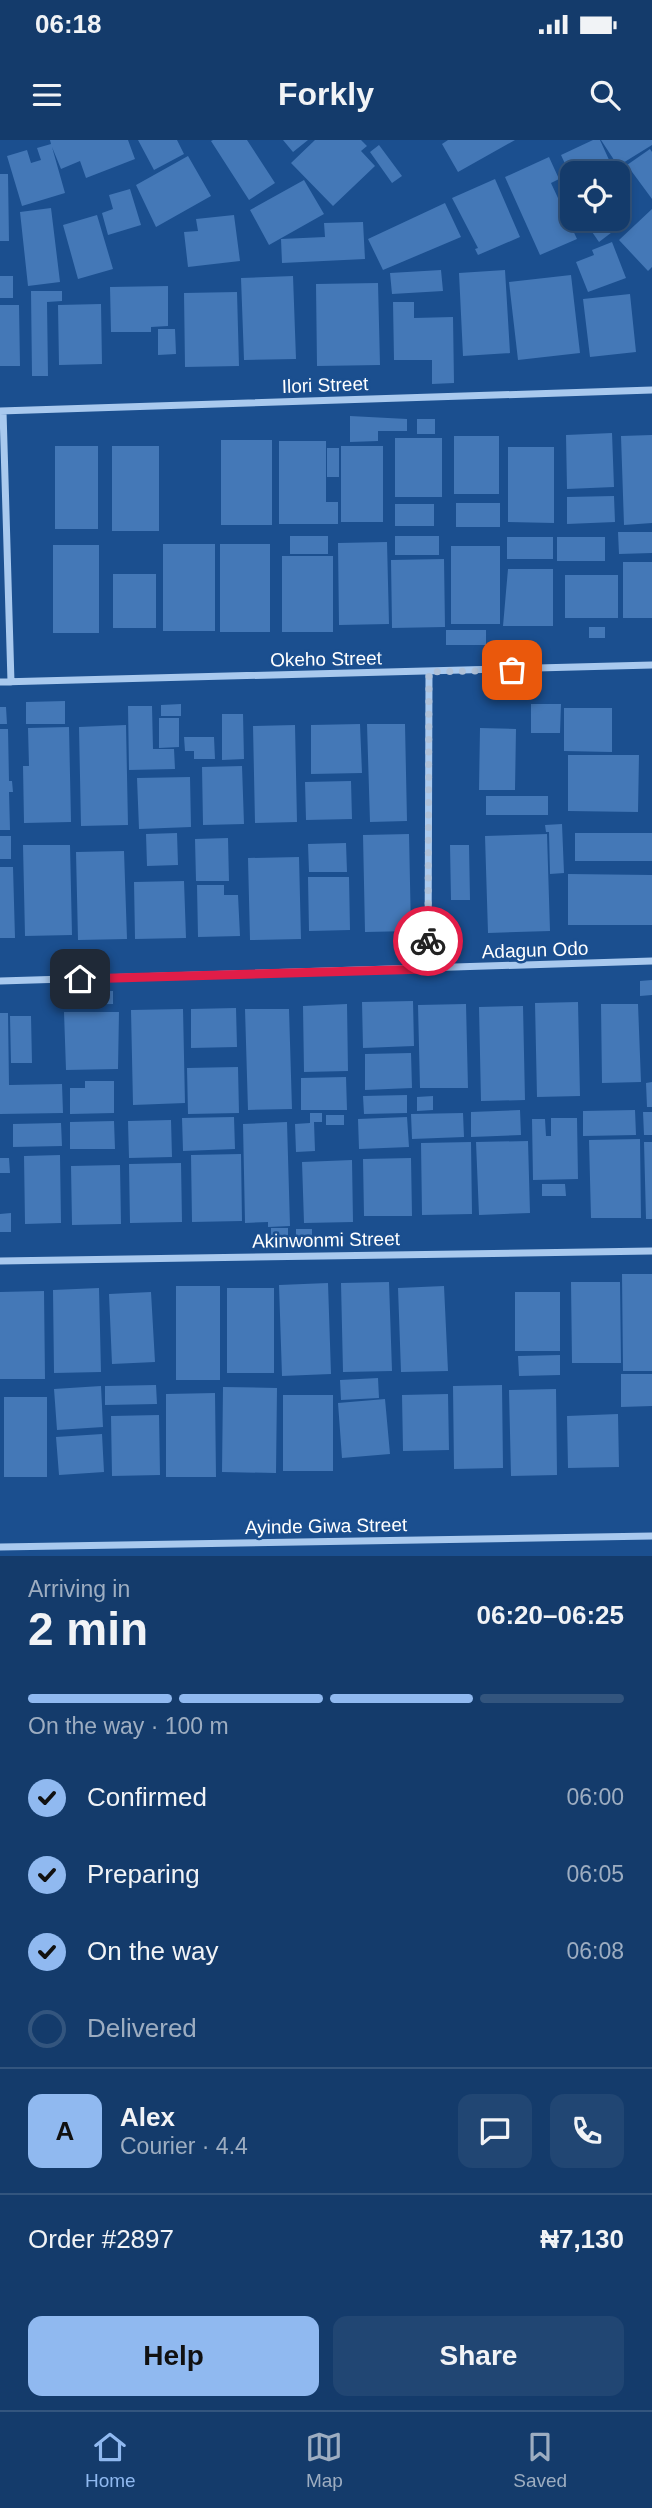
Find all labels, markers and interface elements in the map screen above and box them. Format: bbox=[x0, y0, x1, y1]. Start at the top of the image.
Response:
text: 06:18 bbox=[35, 9, 102, 39]
icon: menu bbox=[28, 76, 66, 114]
text: Forkly bbox=[278, 76, 374, 112]
icon: search bbox=[586, 76, 624, 114]
map controls bbox=[560, 161, 630, 231]
button: locate bbox=[560, 161, 630, 231]
street label: Ilori Street bbox=[281, 373, 369, 397]
pin bbox=[482, 640, 542, 700]
street label: Okeho Street bbox=[270, 648, 383, 670]
icon: bag bbox=[493, 651, 531, 689]
courier bbox=[393, 906, 463, 976]
icon: bike bbox=[409, 922, 447, 960]
street label: Adagun Odo bbox=[481, 938, 589, 962]
pin bbox=[50, 949, 110, 1009]
icon: home bbox=[61, 960, 99, 998]
street label: Akinwonmi Street bbox=[252, 1228, 401, 1252]
street label: Ayinde Giwa Street bbox=[245, 1514, 408, 1538]
text: Arriving in bbox=[28, 1576, 130, 1602]
text: 06:20–06:25 bbox=[477, 1600, 624, 1630]
text: 2 min bbox=[28, 1603, 148, 1655]
text: On the way · 100 m bbox=[28, 1713, 229, 1739]
icon: check bbox=[28, 1779, 66, 1817]
text: Confirmed bbox=[87, 1782, 207, 1812]
text: 06:00 bbox=[566, 1784, 624, 1810]
icon: check bbox=[28, 1856, 66, 1894]
text: Preparing bbox=[87, 1859, 200, 1889]
text: 06:05 bbox=[566, 1861, 624, 1887]
icon: check bbox=[28, 1933, 66, 1971]
text: On the way bbox=[87, 1936, 219, 1966]
text: 06:08 bbox=[566, 1938, 624, 1964]
text: Delivered bbox=[87, 2013, 197, 2043]
button: chat bbox=[458, 2094, 532, 2168]
button: phone bbox=[550, 2094, 624, 2168]
text: Alex bbox=[120, 2102, 175, 2132]
text: A bbox=[56, 2116, 74, 2146]
text: Courier · 4.4 bbox=[120, 2133, 248, 2159]
text: Order #2897 bbox=[28, 2224, 174, 2254]
text: ₦7,130 bbox=[540, 2224, 624, 2254]
button: Help bbox=[28, 2316, 319, 2396]
button: Share bbox=[333, 2316, 624, 2396]
tab: Home bbox=[85, 2428, 136, 2492]
tab: Map bbox=[305, 2428, 343, 2492]
tab: Saved bbox=[513, 2428, 567, 2492]

